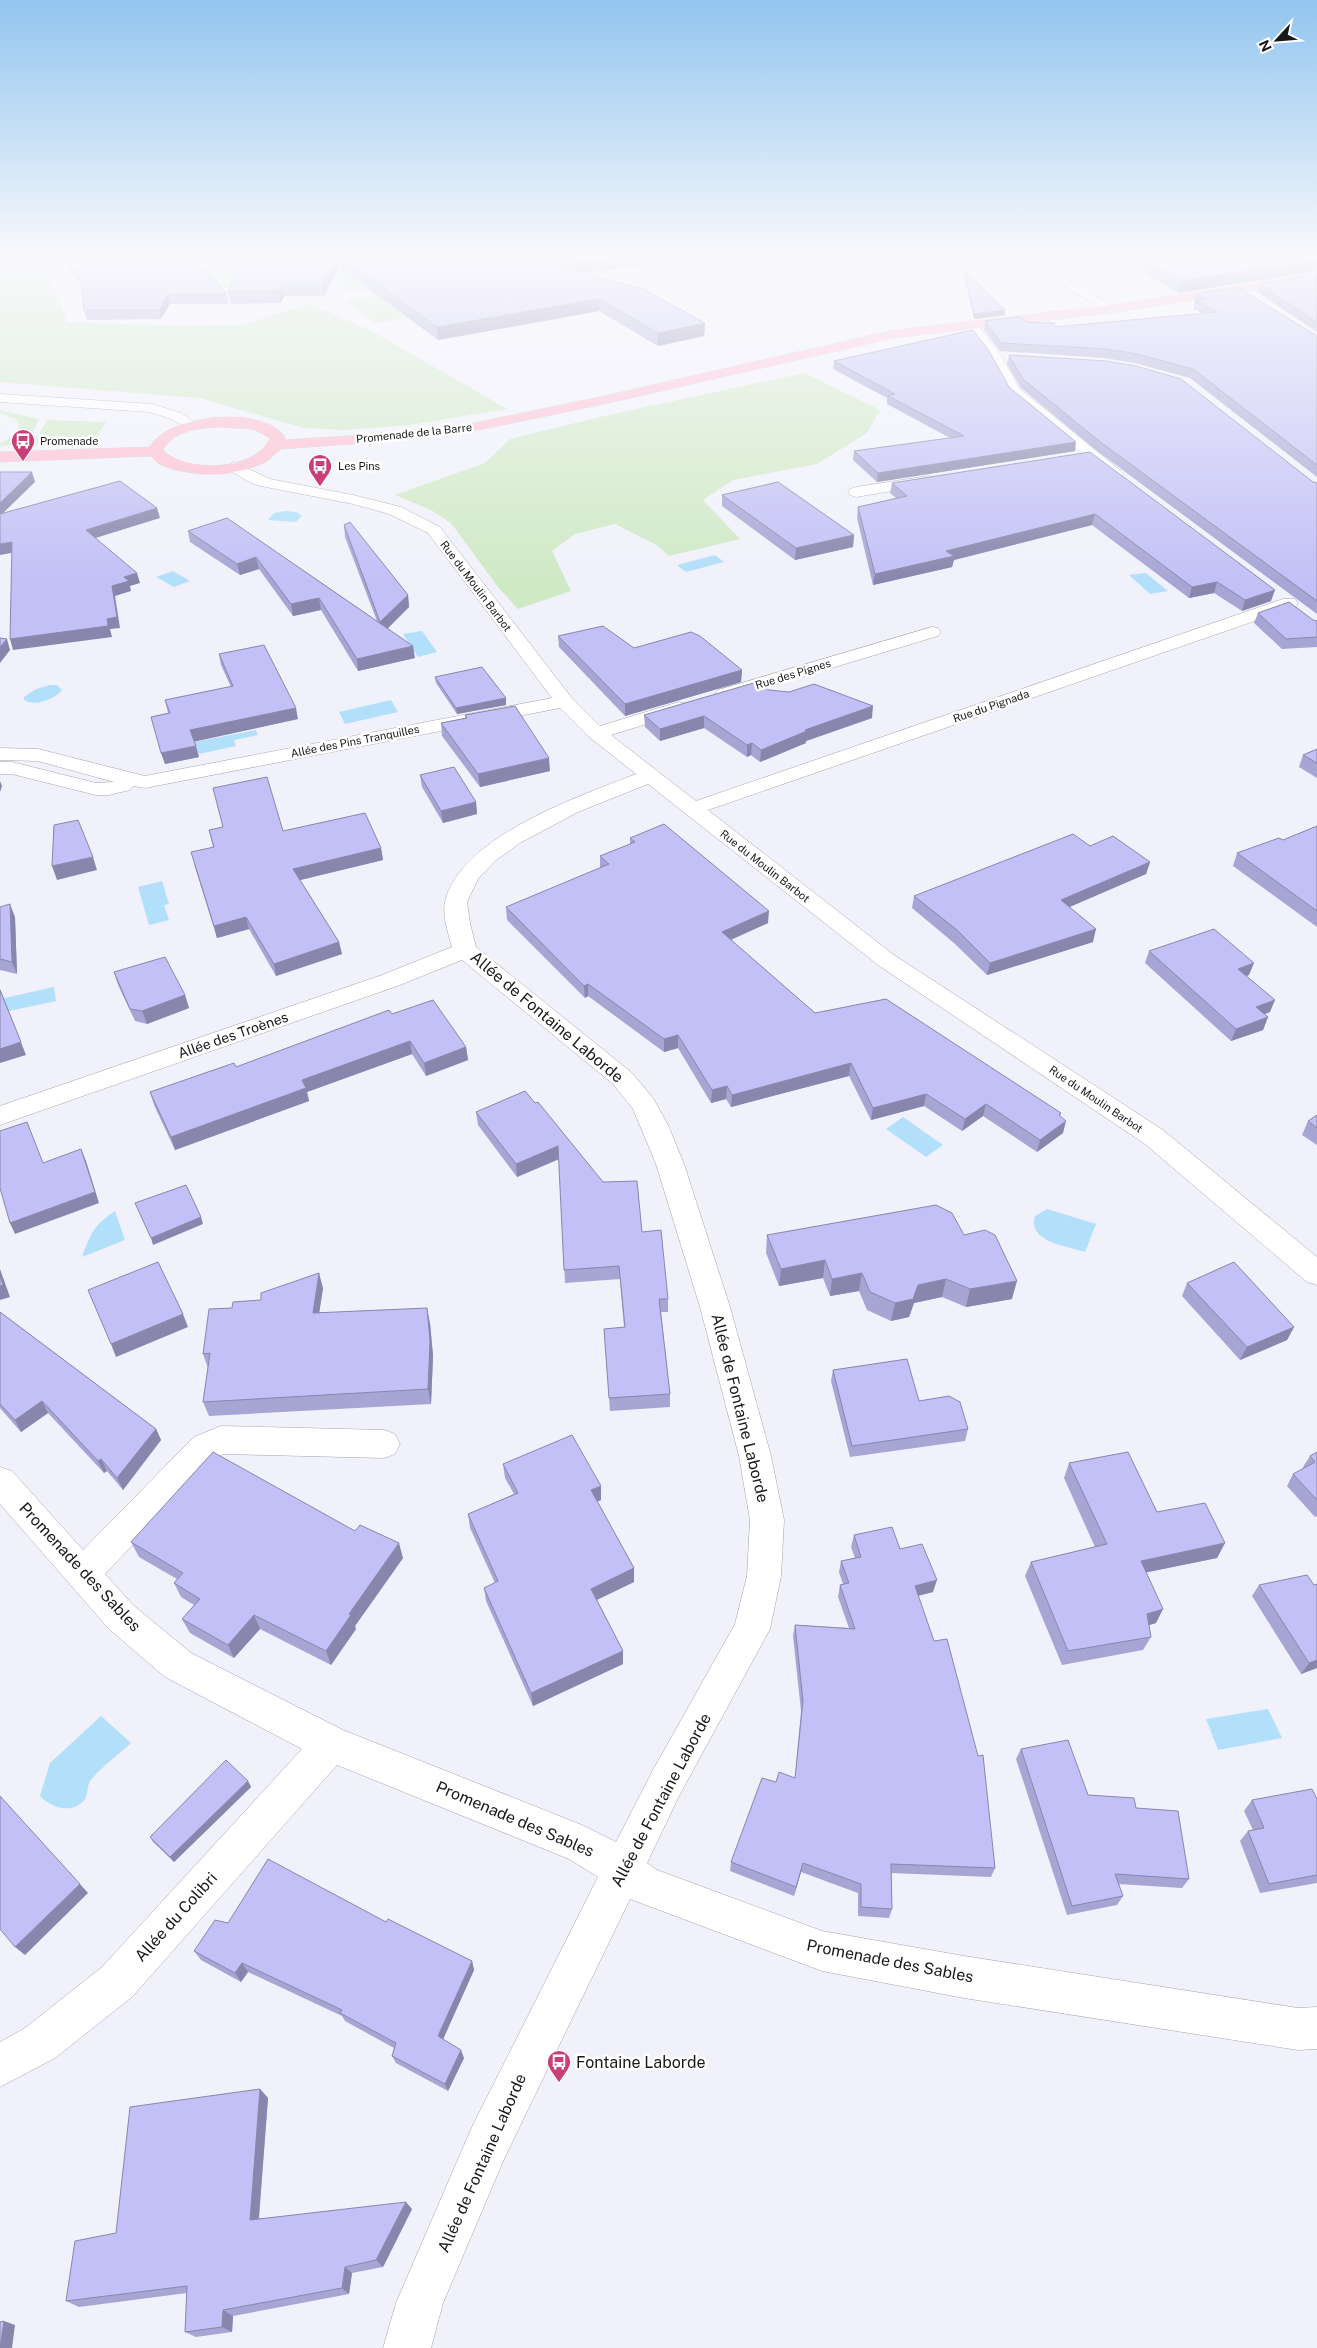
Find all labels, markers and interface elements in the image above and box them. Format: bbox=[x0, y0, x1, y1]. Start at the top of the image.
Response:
north arrow bbox=[1252, 15, 1302, 65]
text: N bbox=[1256, 37, 1275, 54]
street label: Promenade de la Barre bbox=[355, 421, 473, 445]
bus stop icon: Promenade bbox=[10, 428, 36, 462]
place label: Promenade bbox=[40, 435, 98, 447]
bus stop icon: Les Pins bbox=[307, 453, 333, 487]
place label: Les Pins bbox=[338, 460, 381, 472]
street label: Rue du Moulin Barbot bbox=[438, 538, 514, 634]
street label: Rue des Pignes bbox=[754, 657, 832, 691]
street label: Rue du Pignada bbox=[951, 687, 1031, 725]
street label: Allée des Pins Tranquilles bbox=[290, 723, 421, 759]
street label: Rue du Moulin Barbot bbox=[718, 827, 812, 905]
street label: Allée de Fontaine Laborde bbox=[467, 947, 627, 1087]
street label: Allée des Troènes bbox=[176, 1009, 290, 1061]
street label: Rue du Moulin Barbot bbox=[1047, 1063, 1145, 1135]
street label: Allée de Fontaine Laborde bbox=[707, 1312, 773, 1504]
street label: Promenade des Sables bbox=[15, 1499, 145, 1635]
street label: Allée de Fontaine Laborde bbox=[607, 1710, 715, 1890]
street label: Promenade des Sables bbox=[433, 1777, 597, 1861]
street label: Allée du Colibri bbox=[131, 1868, 221, 1966]
street label: Promenade des Sables bbox=[805, 1935, 975, 1987]
bus stop icon: Fontaine Laborde bbox=[546, 2049, 572, 2083]
place label: Fontaine Laborde bbox=[576, 2053, 706, 2072]
street label: Allée de Fontaine Laborde bbox=[434, 2071, 530, 2255]

